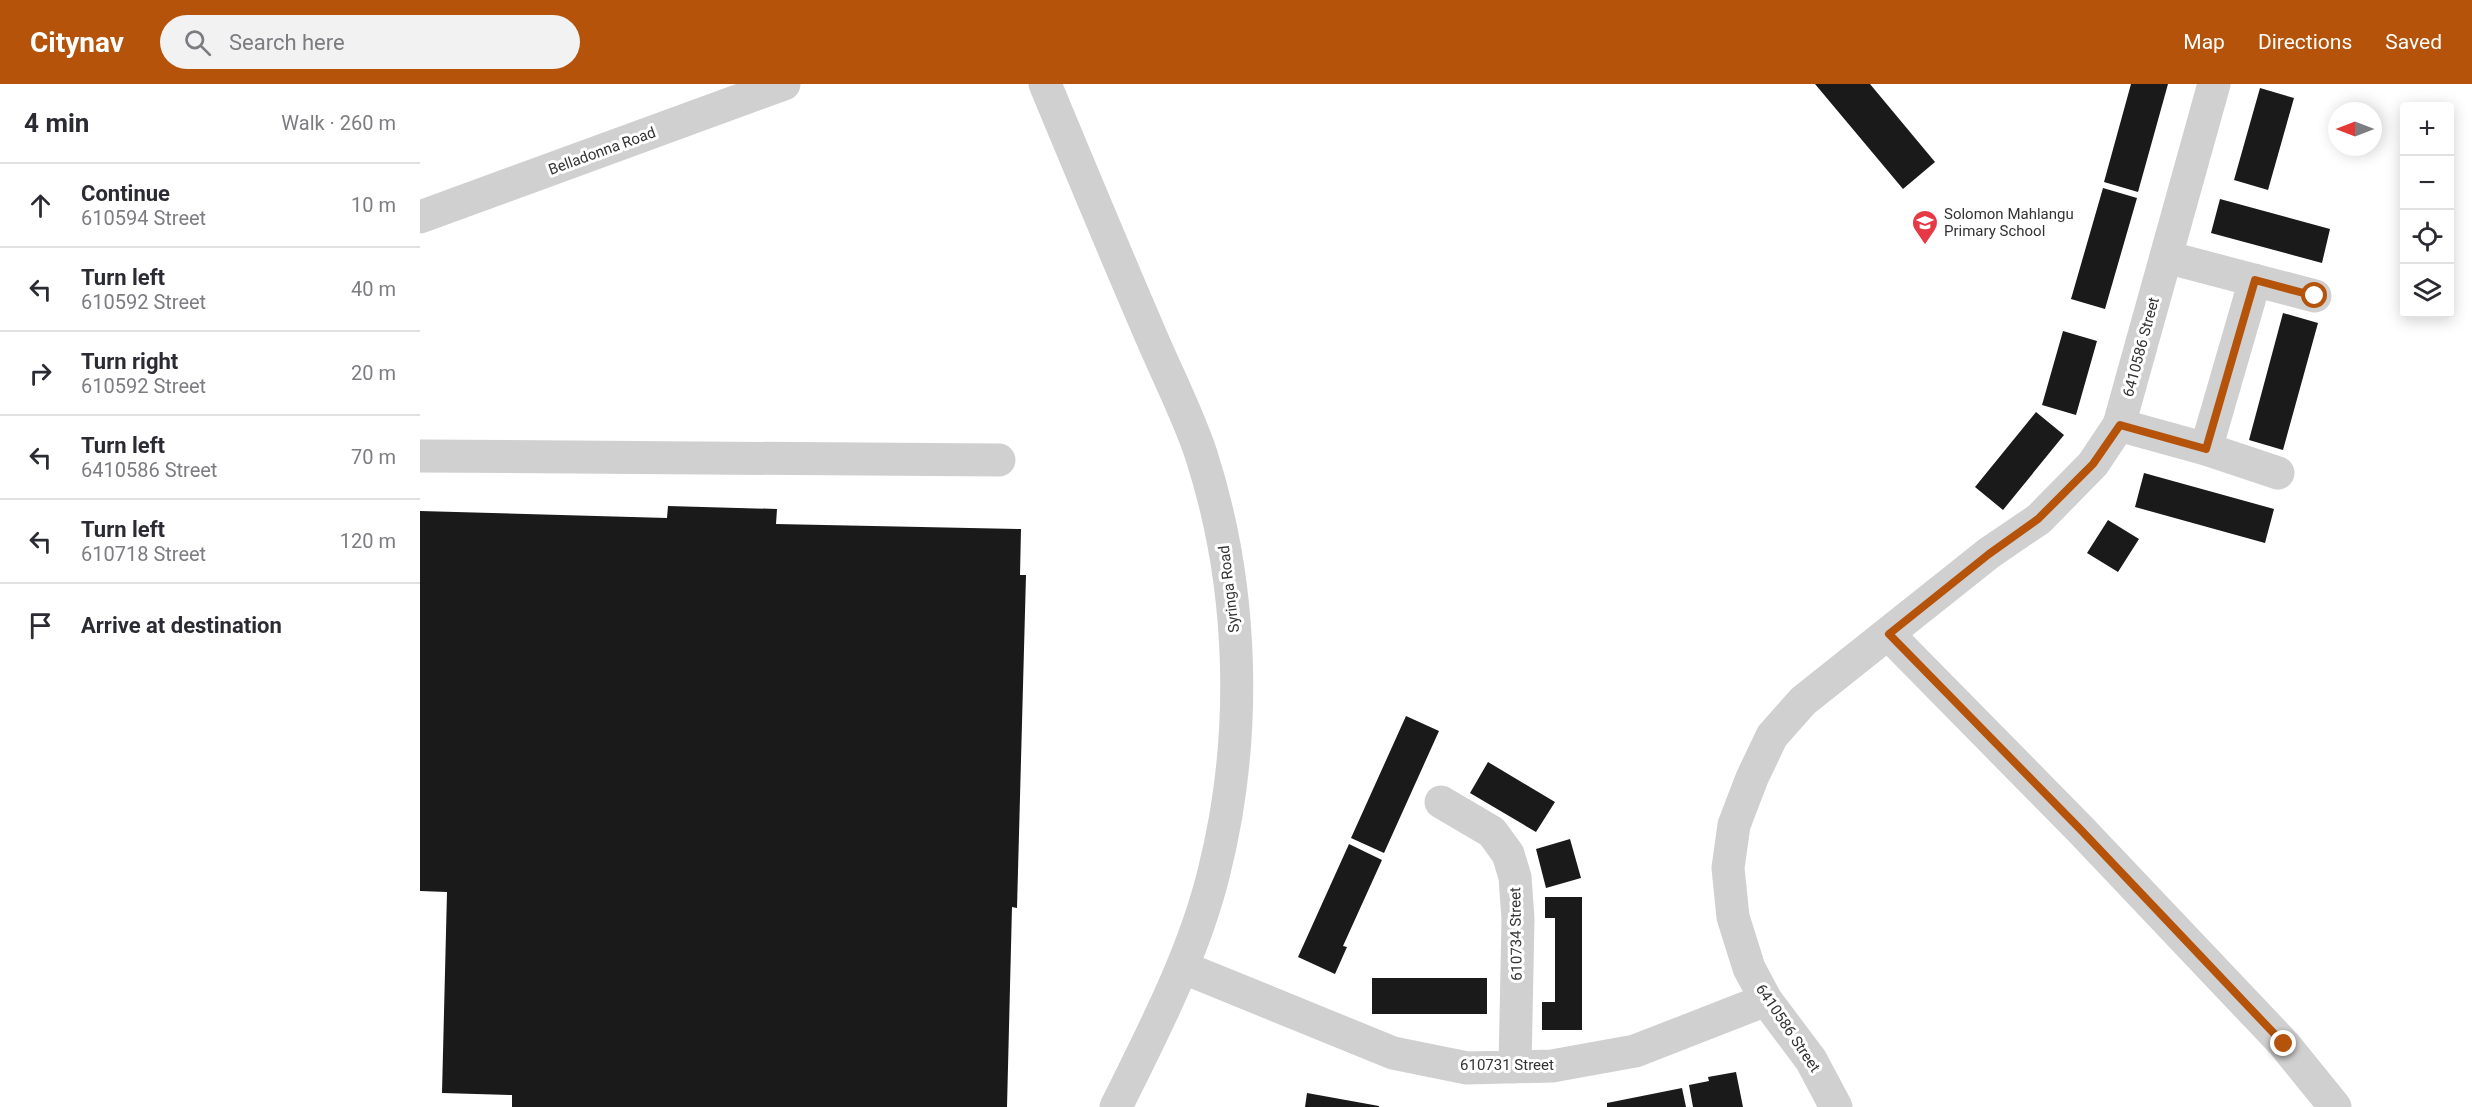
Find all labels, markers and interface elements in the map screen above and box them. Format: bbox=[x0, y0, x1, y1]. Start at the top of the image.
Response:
search box bbox=[160, 15, 580, 69]
text: Citynav bbox=[30, 26, 124, 59]
icon: search bbox=[181, 26, 214, 59]
text: Search here bbox=[229, 30, 345, 55]
text: Map bbox=[2183, 30, 2225, 54]
text: Directions bbox=[2258, 30, 2352, 54]
text: Saved bbox=[2385, 30, 2442, 54]
north arrow bbox=[2328, 102, 2382, 156]
map controls bbox=[2400, 102, 2454, 318]
button: + bbox=[2400, 102, 2454, 156]
text: 4 min bbox=[24, 108, 89, 138]
text: Walk · 260 m bbox=[281, 111, 396, 135]
street label: Belladonna Road bbox=[546, 123, 658, 179]
button: − bbox=[2400, 156, 2454, 210]
text: Continue bbox=[81, 181, 170, 206]
icon: ahead bbox=[24, 189, 57, 222]
text: 10 m bbox=[351, 193, 396, 217]
place label: Solomon Mahlangu Primary School bbox=[1944, 205, 2074, 240]
text: 610594 Street bbox=[81, 206, 206, 230]
school or university icon: Solomon Mahlangu Primary School bbox=[1910, 208, 1940, 246]
button: locate bbox=[2400, 210, 2454, 264]
button: layers bbox=[2400, 264, 2454, 318]
text: Turn left bbox=[81, 265, 165, 290]
icon: left bbox=[24, 273, 57, 306]
text: 40 m bbox=[351, 277, 396, 301]
route start bbox=[2301, 282, 2327, 308]
text: 610592 Street bbox=[81, 290, 206, 314]
street label: 6410586 Street bbox=[2119, 295, 2163, 399]
text: Turn right bbox=[81, 349, 178, 374]
icon: right bbox=[24, 357, 57, 390]
text: 20 m bbox=[351, 361, 396, 385]
text: 610592 Street bbox=[81, 374, 206, 398]
text: Turn left bbox=[81, 433, 165, 458]
icon: left bbox=[24, 441, 57, 474]
text: 70 m bbox=[351, 445, 396, 469]
text: 6410586 Street bbox=[81, 458, 217, 482]
text: Turn left bbox=[81, 517, 165, 542]
icon: left bbox=[24, 525, 57, 558]
text: 120 m bbox=[340, 529, 396, 553]
text: 610718 Street bbox=[81, 542, 206, 566]
street label: Syringa Road bbox=[1215, 544, 1243, 634]
icon: arrive bbox=[24, 609, 57, 642]
text: Arrive at destination bbox=[81, 613, 282, 638]
street label: 610734 Street bbox=[1506, 887, 1526, 981]
street label: 6410586 Street bbox=[1752, 981, 1824, 1076]
route end bbox=[2270, 1030, 2296, 1056]
street label: 610731 Street bbox=[1460, 1056, 1554, 1074]

